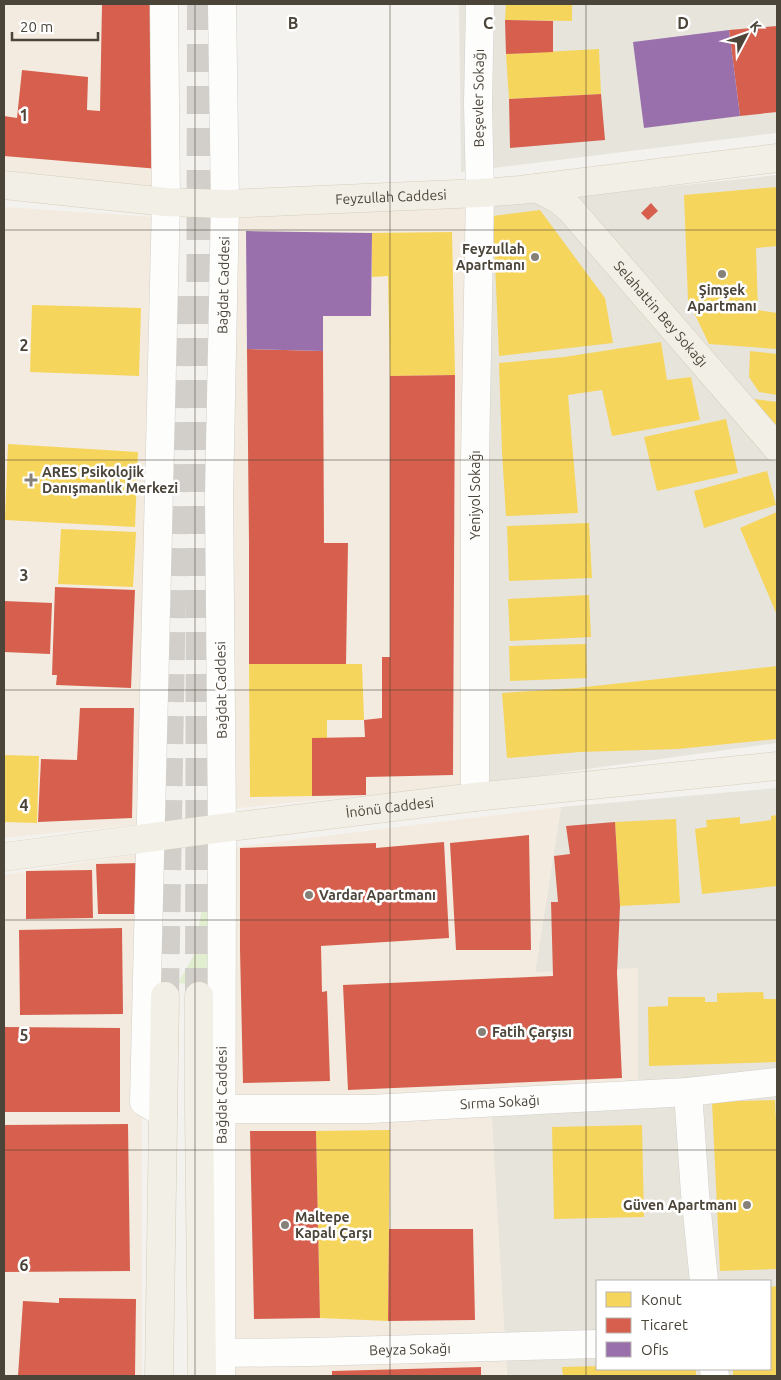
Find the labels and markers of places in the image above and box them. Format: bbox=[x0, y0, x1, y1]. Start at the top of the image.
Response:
place label: Feyzullah Apartmanı bbox=[456, 241, 525, 273]
marker: Feyzullah Apartmanı bbox=[529, 251, 541, 263]
marker: Şimşek Apartmanı bbox=[716, 268, 728, 280]
place label: Şimşek Apartmanı bbox=[687, 282, 757, 314]
place label: ARES Psikolojik Danışmanlık Merkezi bbox=[42, 464, 178, 497]
marker: ARES Psikolojik Danışmanlık Merkezi bbox=[24, 473, 38, 487]
place label: Vardar Apartmanı bbox=[319, 887, 436, 903]
marker: Vardar Apartmanı bbox=[303, 889, 315, 901]
place label: Fatih Çarşısı bbox=[492, 1024, 572, 1041]
marker: Fatih Çarşısı bbox=[476, 1026, 488, 1038]
place label: Güven Apartmanı bbox=[623, 1197, 737, 1213]
marker: Güven Apartmanı bbox=[741, 1199, 753, 1211]
place label: Maltepe Kapalı Çarşı bbox=[295, 1209, 372, 1242]
marker: Maltepe Kapalı Çarşı bbox=[279, 1219, 291, 1231]

